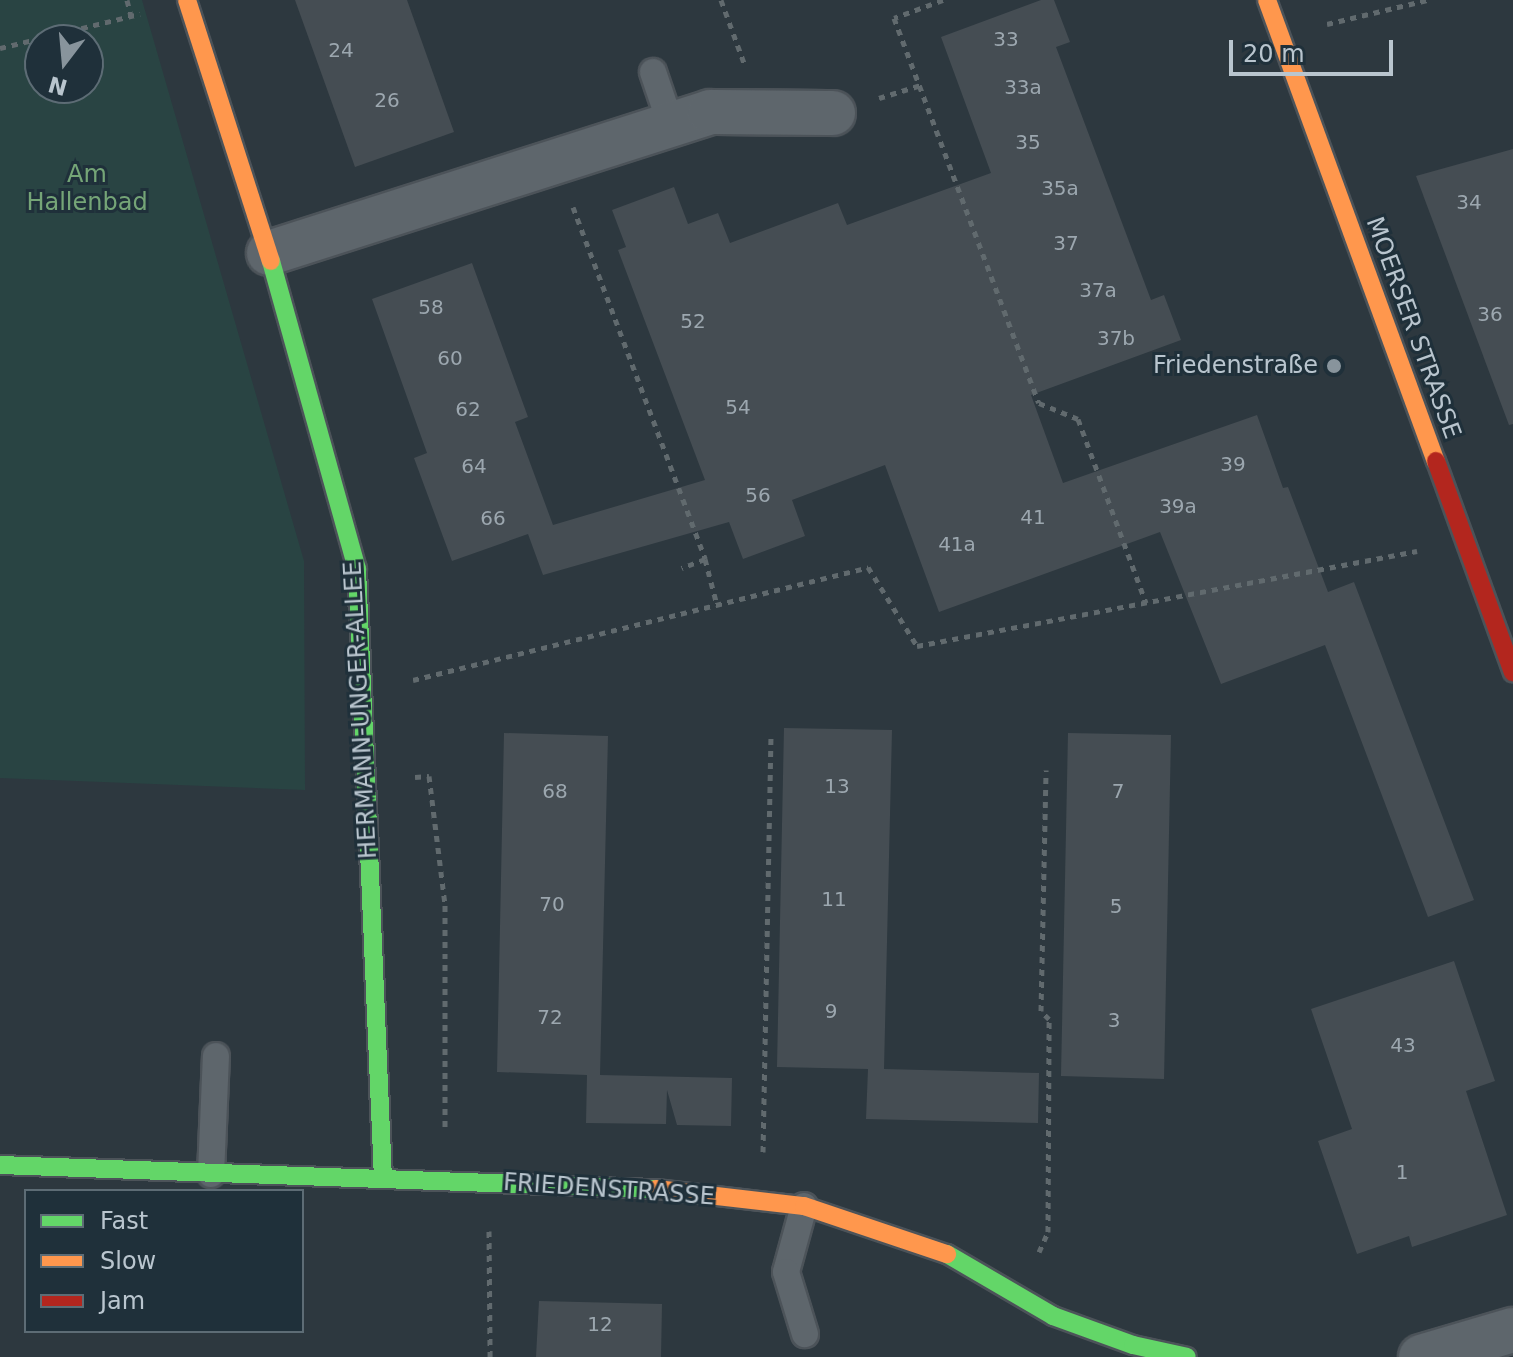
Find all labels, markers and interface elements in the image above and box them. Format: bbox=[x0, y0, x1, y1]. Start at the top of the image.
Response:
north arrow bbox=[24, 24, 104, 104]
scale bar bbox=[1233, 24, 1397, 74]
house number: 33 bbox=[993, 27, 1019, 51]
house number: 24 bbox=[328, 38, 354, 62]
text: 20 m bbox=[1243, 40, 1305, 68]
text: N bbox=[46, 71, 70, 100]
house number: 33a bbox=[1004, 75, 1042, 99]
house number: 26 bbox=[374, 88, 400, 112]
house number: 35 bbox=[1015, 130, 1041, 154]
park label: Am Hallenbad bbox=[26, 161, 148, 217]
house number: 35a bbox=[1041, 176, 1079, 200]
house number: 34 bbox=[1456, 190, 1482, 214]
street label: MOERSER STRASSE bbox=[1359, 213, 1467, 443]
house number: 37 bbox=[1053, 231, 1079, 255]
house number: 37a bbox=[1079, 278, 1117, 302]
house number: 58 bbox=[418, 295, 444, 319]
house number: 36 bbox=[1477, 302, 1503, 326]
house number: 52 bbox=[680, 309, 706, 333]
house number: 37b bbox=[1097, 326, 1135, 350]
house number: 60 bbox=[437, 346, 463, 370]
place label: Friedenstraße bbox=[1153, 352, 1318, 380]
marker: Friedenstraße bbox=[1325, 357, 1343, 375]
house number: 54 bbox=[725, 395, 751, 419]
house number: 62 bbox=[455, 397, 481, 421]
house number: 39 bbox=[1220, 452, 1246, 476]
house number: 64 bbox=[461, 454, 487, 478]
house number: 56 bbox=[745, 483, 771, 507]
house number: 39a bbox=[1159, 494, 1197, 518]
house number: 41 bbox=[1020, 505, 1046, 529]
house number: 66 bbox=[480, 506, 506, 530]
house number: 41a bbox=[938, 532, 976, 556]
street label: HERMANN-UNGER-ALLEE bbox=[339, 560, 383, 860]
house number: 13 bbox=[824, 774, 850, 798]
house number: 68 bbox=[542, 779, 568, 803]
house number: 7 bbox=[1112, 779, 1124, 803]
house number: 11 bbox=[821, 887, 847, 911]
house number: 70 bbox=[539, 892, 565, 916]
house number: 5 bbox=[1110, 894, 1122, 918]
house number: 9 bbox=[825, 999, 837, 1023]
house number: 72 bbox=[537, 1005, 563, 1029]
house number: 3 bbox=[1108, 1008, 1120, 1032]
house number: 43 bbox=[1390, 1033, 1416, 1057]
house number: 1 bbox=[1396, 1160, 1408, 1184]
street label: FRIEDENSTRASSE bbox=[502, 1168, 716, 1212]
legend bbox=[24, 1189, 304, 1333]
text: Fast bbox=[100, 1207, 148, 1235]
text: Slow bbox=[100, 1247, 156, 1275]
text: Jam bbox=[100, 1287, 145, 1315]
house number: 12 bbox=[587, 1312, 613, 1336]

